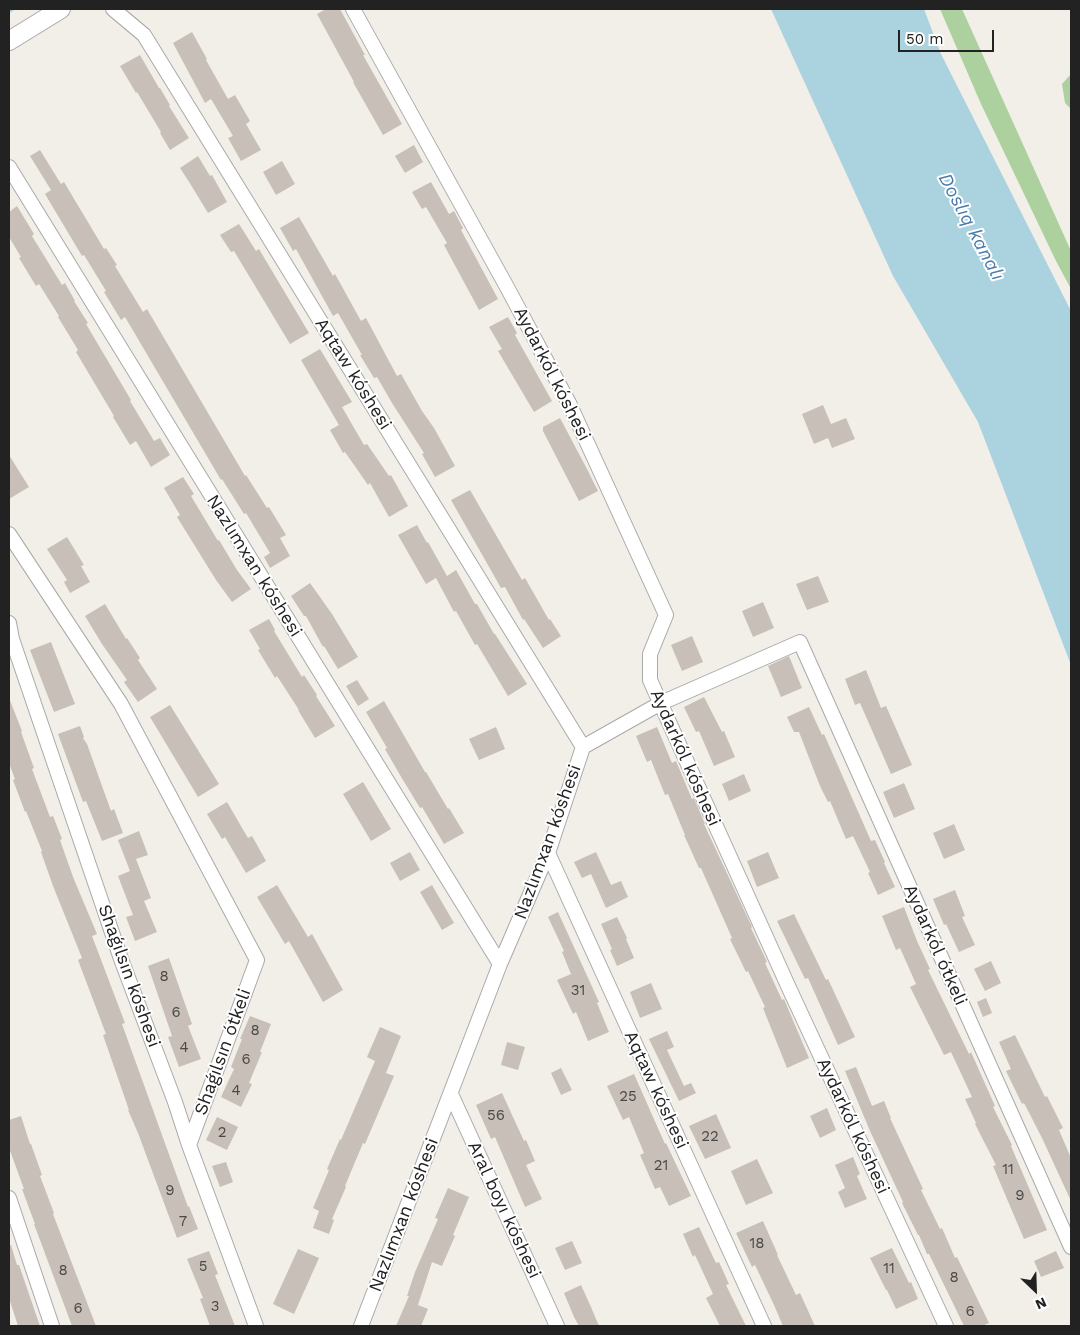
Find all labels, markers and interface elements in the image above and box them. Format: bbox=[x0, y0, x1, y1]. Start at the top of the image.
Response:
scale bar bbox=[900, 20, 996, 52]
text: 50 m bbox=[906, 30, 943, 48]
water label: Doslıq kanalı bbox=[933, 169, 1009, 285]
street label: Aydarkól kóshesi bbox=[509, 303, 595, 445]
street label: Aqtaw kóshesi bbox=[310, 314, 396, 434]
street label: Nazlımxan kóshesi bbox=[202, 491, 306, 641]
street label: Aydarkól kóshesi bbox=[645, 686, 725, 830]
street label: Nazlımxan kóshesi bbox=[510, 762, 586, 922]
street label: Aydarkól ótkeli bbox=[899, 881, 971, 1009]
street label: Shaǵılsın kóshesi bbox=[93, 902, 165, 1050]
house number: 8 bbox=[159, 968, 169, 986]
house number: 31 bbox=[571, 982, 585, 1000]
street label: Shaǵılsın ótkeli bbox=[190, 986, 256, 1118]
house number: 6 bbox=[171, 1004, 181, 1022]
house number: 8 bbox=[250, 1022, 260, 1040]
street label: Aqtaw kóshesi bbox=[619, 1028, 693, 1152]
house number: 4 bbox=[179, 1039, 189, 1057]
house number: 6 bbox=[241, 1051, 251, 1069]
street label: Aydarkól kóshesi bbox=[812, 1055, 894, 1197]
house number: 4 bbox=[231, 1082, 241, 1100]
house number: 25 bbox=[619, 1088, 637, 1106]
house number: 56 bbox=[487, 1107, 505, 1125]
house number: 2 bbox=[218, 1124, 226, 1142]
house number: 22 bbox=[701, 1128, 719, 1146]
street label: Nazlımxan kóshesi bbox=[365, 1135, 443, 1295]
street label: Aral boyı kóshesi bbox=[463, 1138, 545, 1282]
house number: 21 bbox=[654, 1157, 668, 1175]
house number: 11 bbox=[1002, 1161, 1014, 1179]
house number: 9 bbox=[165, 1182, 175, 1200]
house number: 9 bbox=[1015, 1187, 1025, 1205]
house number: 7 bbox=[179, 1213, 187, 1231]
house number: 18 bbox=[749, 1235, 765, 1253]
house number: 5 bbox=[199, 1258, 207, 1276]
house number: 11 bbox=[883, 1260, 895, 1278]
house number: 8 bbox=[58, 1262, 68, 1280]
north arrow bbox=[1010, 1265, 1060, 1315]
house number: 8 bbox=[949, 1269, 959, 1287]
text: N bbox=[1033, 1294, 1049, 1313]
house number: 3 bbox=[211, 1298, 219, 1316]
house number: 6 bbox=[73, 1300, 83, 1318]
house number: 6 bbox=[965, 1303, 975, 1321]

